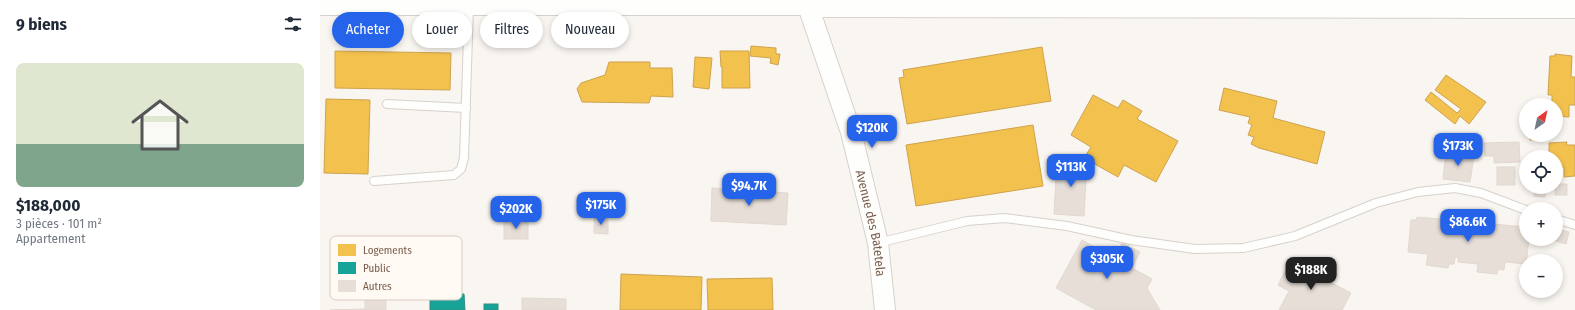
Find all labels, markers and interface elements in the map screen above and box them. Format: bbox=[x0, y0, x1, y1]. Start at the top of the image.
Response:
chip: Acheter bbox=[332, 12, 404, 48]
chip: Louer bbox=[412, 12, 472, 48]
chip: Filtres bbox=[480, 12, 543, 48]
chip: Nouveau bbox=[551, 12, 629, 48]
icon: filters bbox=[282, 13, 304, 35]
text: 9 biens bbox=[16, 14, 67, 35]
icon: home bbox=[124, 89, 196, 161]
north arrow bbox=[1519, 98, 1563, 142]
map controls bbox=[1519, 98, 1563, 298]
pin: $120K bbox=[844, 115, 900, 149]
text: $120K bbox=[856, 120, 888, 135]
pin: $173K bbox=[1430, 133, 1486, 167]
text: $173K bbox=[1443, 138, 1473, 153]
button: locate bbox=[1519, 150, 1563, 194]
pin: $113K bbox=[1043, 154, 1099, 188]
text: $113K bbox=[1056, 159, 1086, 174]
street label: Avenue des Batetela bbox=[853, 168, 889, 277]
pin: $94.7K bbox=[716, 173, 782, 207]
text: $94.7K bbox=[731, 178, 767, 193]
pin: $175K bbox=[573, 192, 629, 226]
text: $188,000 bbox=[16, 195, 80, 216]
pin: $202K bbox=[488, 196, 544, 230]
text: $175K bbox=[586, 197, 616, 212]
text: $202K bbox=[500, 201, 532, 216]
button: + bbox=[1519, 202, 1563, 246]
pin: $86.6K bbox=[1435, 209, 1501, 243]
text: $86.6K bbox=[1449, 214, 1487, 229]
text: 3 pièces · 101 m² bbox=[16, 216, 102, 231]
text: Appartement bbox=[16, 231, 85, 246]
legend bbox=[330, 236, 462, 300]
text: Logements bbox=[363, 244, 412, 257]
pin: $305K bbox=[1079, 246, 1135, 280]
text: $305K bbox=[1090, 251, 1124, 266]
button: − bbox=[1519, 254, 1563, 298]
pin: $188K bbox=[1283, 257, 1339, 291]
text: Public bbox=[363, 262, 391, 275]
text: $188K bbox=[1295, 262, 1327, 277]
text: Autres bbox=[363, 280, 392, 293]

